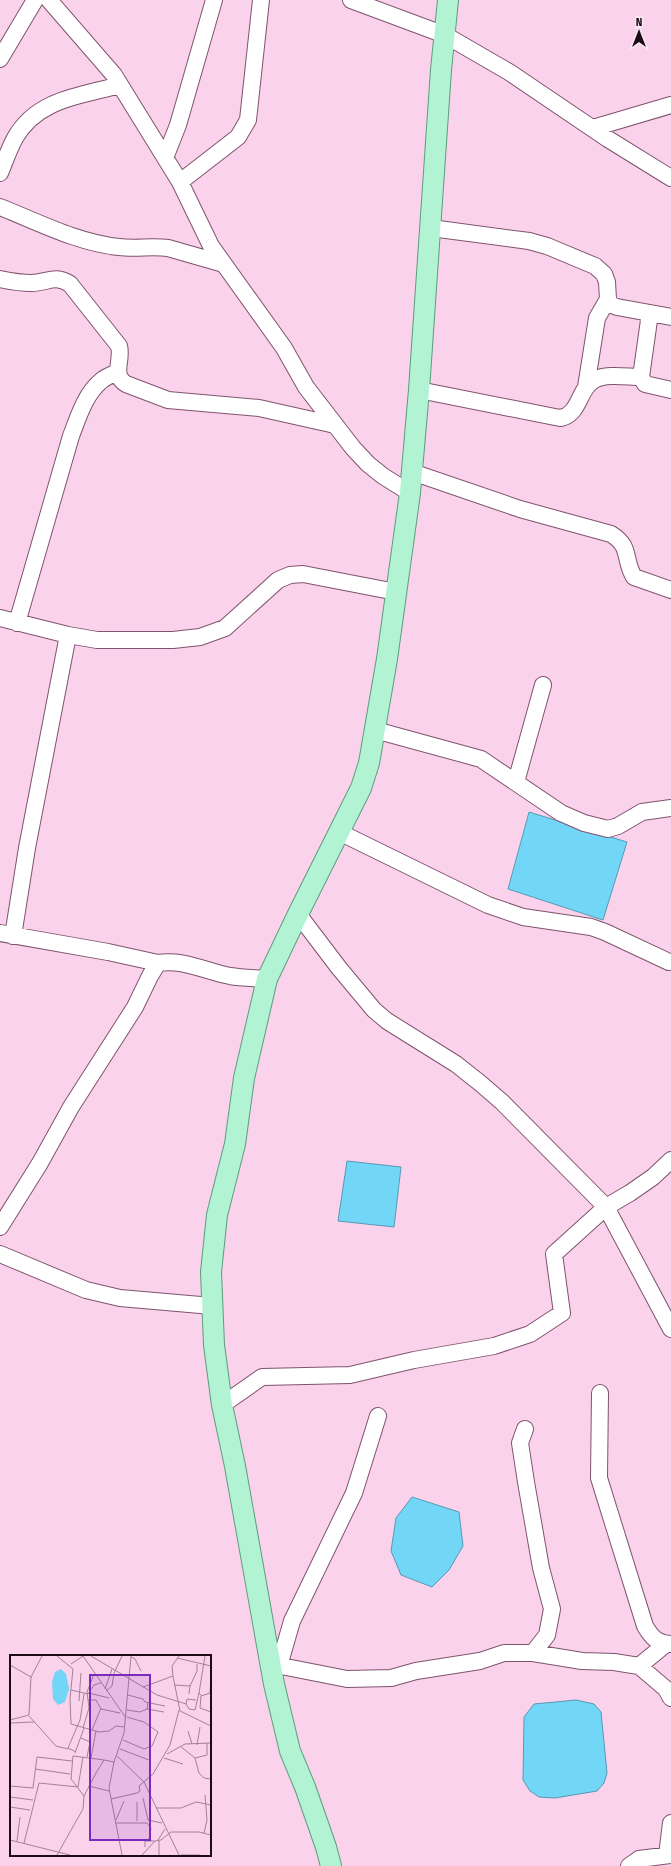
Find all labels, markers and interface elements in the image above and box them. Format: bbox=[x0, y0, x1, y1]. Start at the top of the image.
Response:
north arrow bbox=[619, 12, 659, 52]
text: N bbox=[636, 16, 642, 29]
inset map bbox=[10, 1655, 211, 1856]

